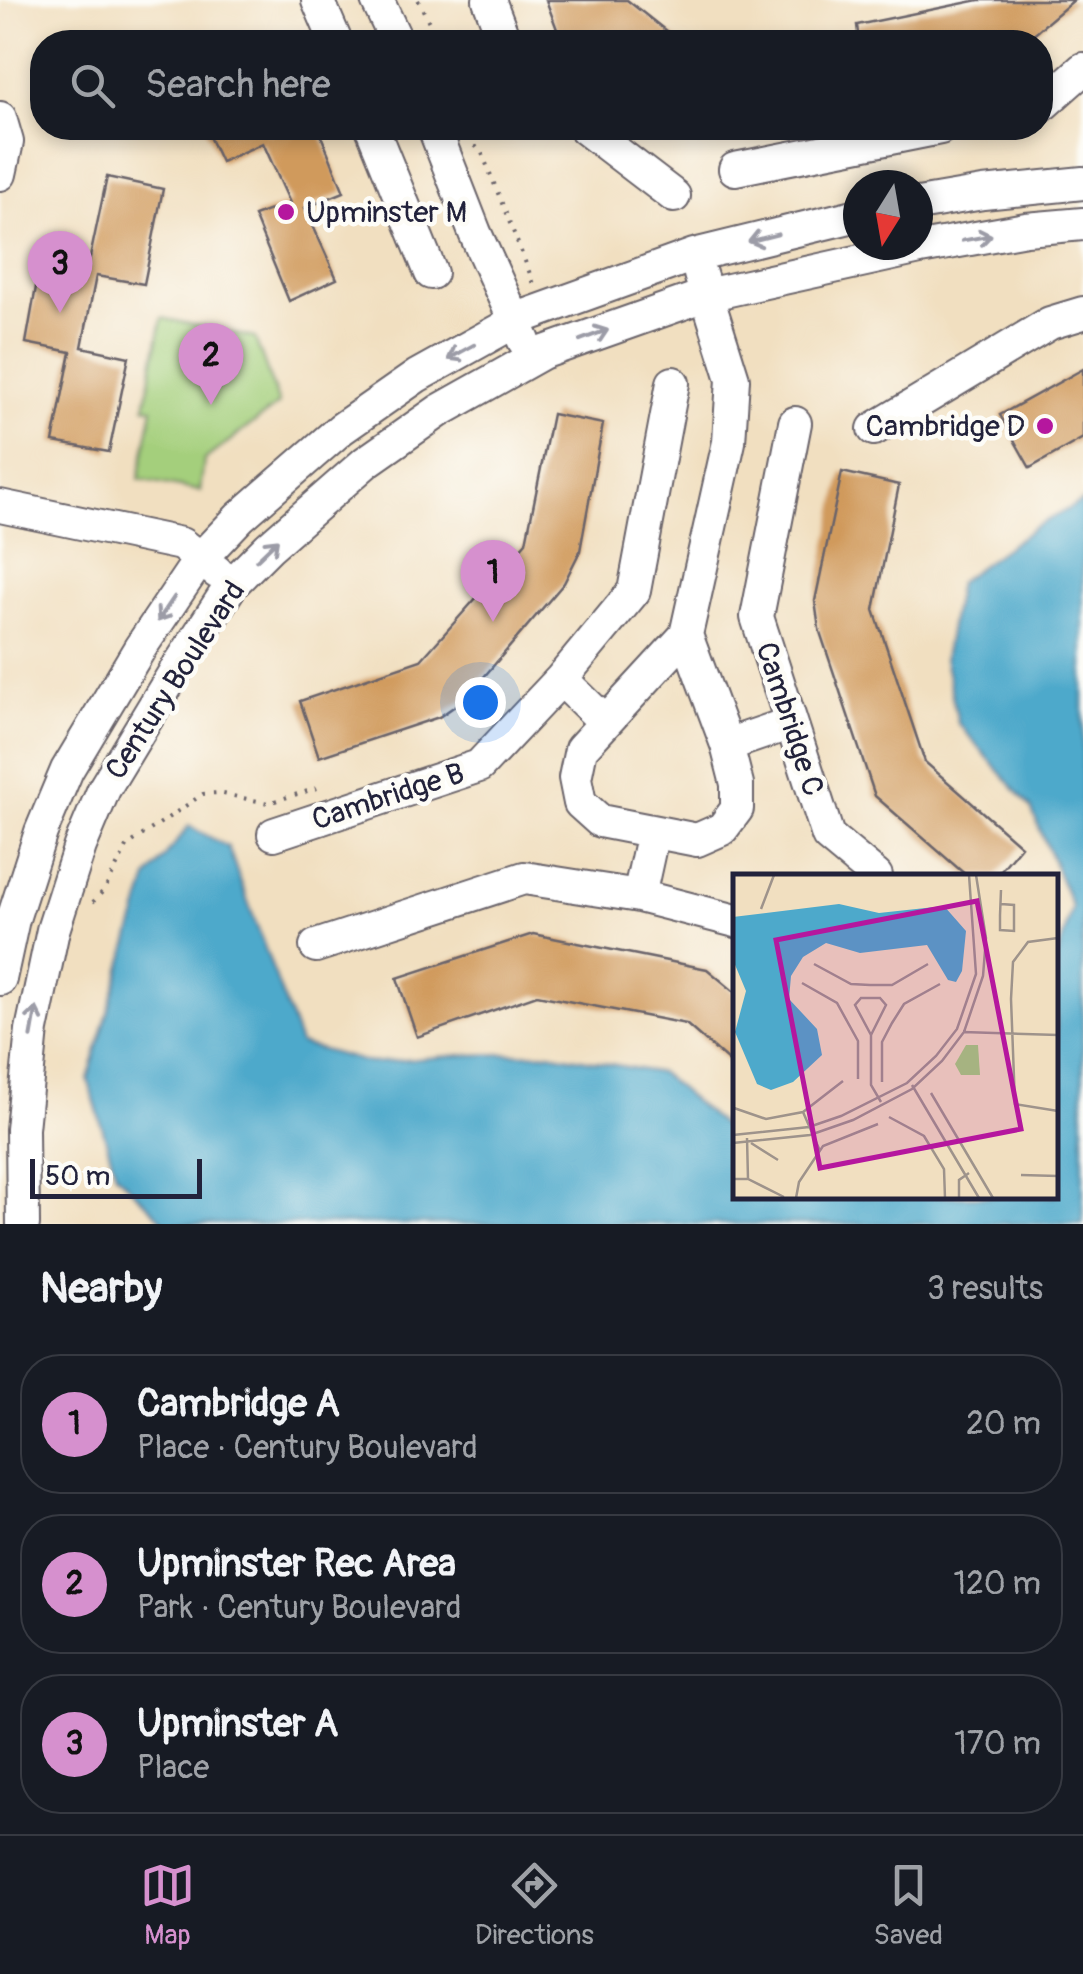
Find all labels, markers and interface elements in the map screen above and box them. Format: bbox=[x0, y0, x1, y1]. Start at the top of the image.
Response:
search box bbox=[30, 30, 1053, 140]
icon: search bbox=[65, 58, 120, 113]
text: Search here bbox=[145, 61, 331, 109]
north arrow bbox=[843, 170, 933, 260]
place label: Upminster M bbox=[306, 194, 467, 231]
marker: Upminster M bbox=[275, 201, 297, 223]
one-way arrow bbox=[960, 228, 992, 247]
pin: 3 bbox=[28, 230, 92, 313]
one-way arrow bbox=[748, 230, 780, 248]
pin: 2 bbox=[178, 322, 244, 405]
one-way arrow bbox=[578, 325, 609, 343]
one-way arrow bbox=[446, 343, 476, 363]
place label: Cambridge D bbox=[865, 408, 1025, 445]
marker: Cambridge D bbox=[1034, 415, 1056, 437]
one-way arrow bbox=[254, 539, 279, 562]
pin: 1 bbox=[460, 540, 526, 622]
street label: Century Boulevard bbox=[98, 574, 253, 786]
one-way arrow bbox=[156, 595, 177, 623]
street label: Cambridge C bbox=[747, 638, 832, 801]
your location bbox=[455, 677, 506, 728]
street label: Cambridge B bbox=[307, 755, 469, 838]
inset map bbox=[733, 874, 1058, 1199]
one-way arrow bbox=[25, 1006, 44, 1039]
scale bar bbox=[30, 1154, 202, 1198]
text: 50 m bbox=[45, 1159, 110, 1194]
text: Nearby bbox=[40, 1263, 162, 1315]
text: 3 results bbox=[927, 1269, 1043, 1309]
text: Cambridge A bbox=[137, 1380, 340, 1428]
text: 1 bbox=[68, 1404, 81, 1444]
text: 20 m bbox=[966, 1404, 1041, 1444]
text: Place · Century Boulevard bbox=[137, 1428, 478, 1468]
text: Upminster Rec Area bbox=[137, 1540, 456, 1588]
text: 2 bbox=[66, 1564, 83, 1604]
text: 120 m bbox=[953, 1564, 1041, 1604]
text: Park · Century Boulevard bbox=[137, 1588, 461, 1628]
text: Upminster A bbox=[137, 1700, 338, 1748]
text: 3 bbox=[66, 1724, 83, 1764]
text: 170 m bbox=[954, 1724, 1041, 1764]
text: Place bbox=[137, 1748, 209, 1788]
tab: Map bbox=[140, 1858, 195, 1953]
tab: Directions bbox=[475, 1858, 594, 1953]
tab: Saved bbox=[874, 1858, 943, 1953]

